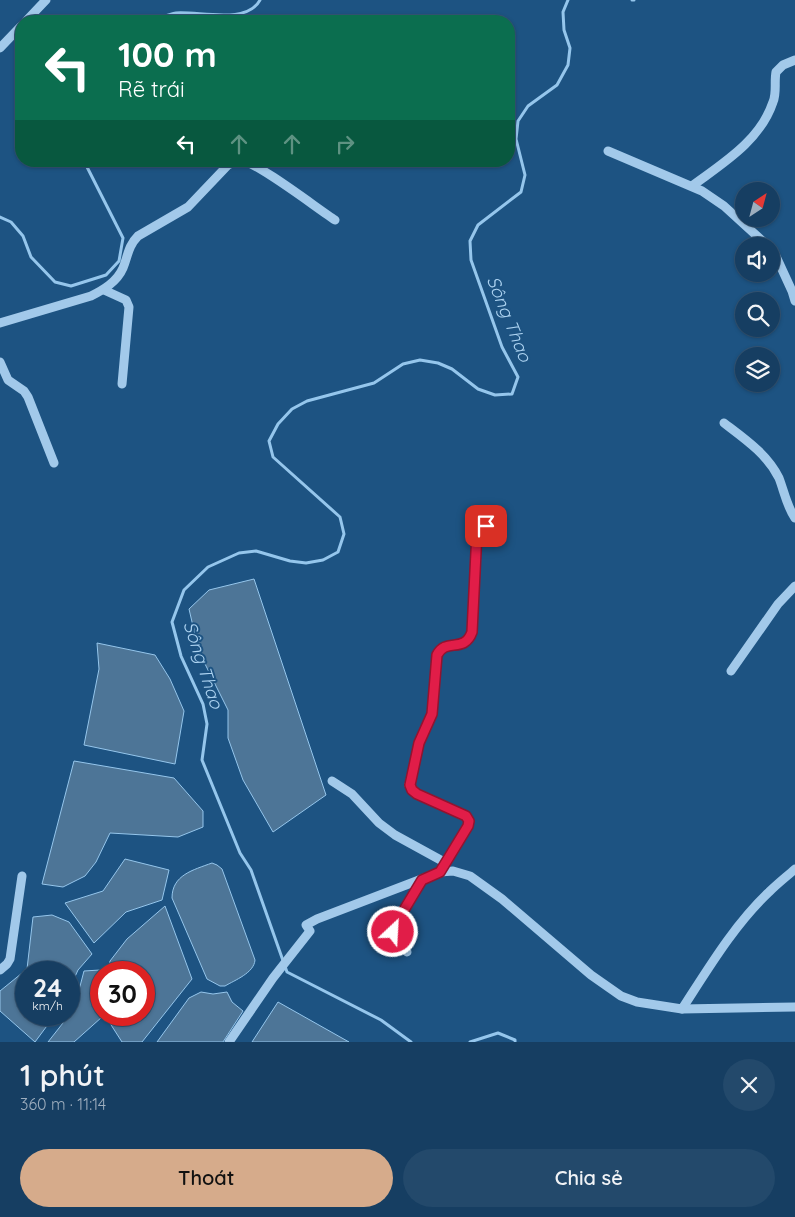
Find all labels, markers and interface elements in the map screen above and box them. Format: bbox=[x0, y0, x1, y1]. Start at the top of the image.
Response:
text: 100 m bbox=[118, 32, 217, 76]
icon: left bbox=[35, 35, 100, 100]
text: Rẽ trái bbox=[118, 75, 185, 103]
icon: left bbox=[172, 130, 200, 158]
icon: ahead bbox=[225, 130, 253, 158]
icon: ahead bbox=[278, 130, 306, 158]
icon: right bbox=[331, 130, 359, 158]
north arrow bbox=[735, 182, 780, 228]
map controls bbox=[735, 182, 780, 392]
button: sound bbox=[735, 237, 780, 282]
water label: Sông Thao bbox=[482, 273, 537, 366]
button: search bbox=[735, 292, 780, 337]
button: layers bbox=[735, 347, 780, 392]
pin bbox=[465, 505, 507, 547]
icon: arrive bbox=[472, 512, 500, 540]
water label: Sông Thao bbox=[179, 618, 229, 712]
position arrow bbox=[366, 905, 418, 957]
speed limit sign: 30 bbox=[90, 961, 155, 1026]
text: 24 bbox=[33, 972, 62, 1003]
text: km/h bbox=[32, 998, 63, 1013]
text: 1 phút bbox=[20, 1056, 105, 1094]
button: close bbox=[723, 1059, 775, 1111]
text: 360 m · 11:14 bbox=[20, 1094, 106, 1114]
button: Thoát bbox=[20, 1149, 393, 1207]
button: Chia sẻ bbox=[403, 1149, 775, 1207]

